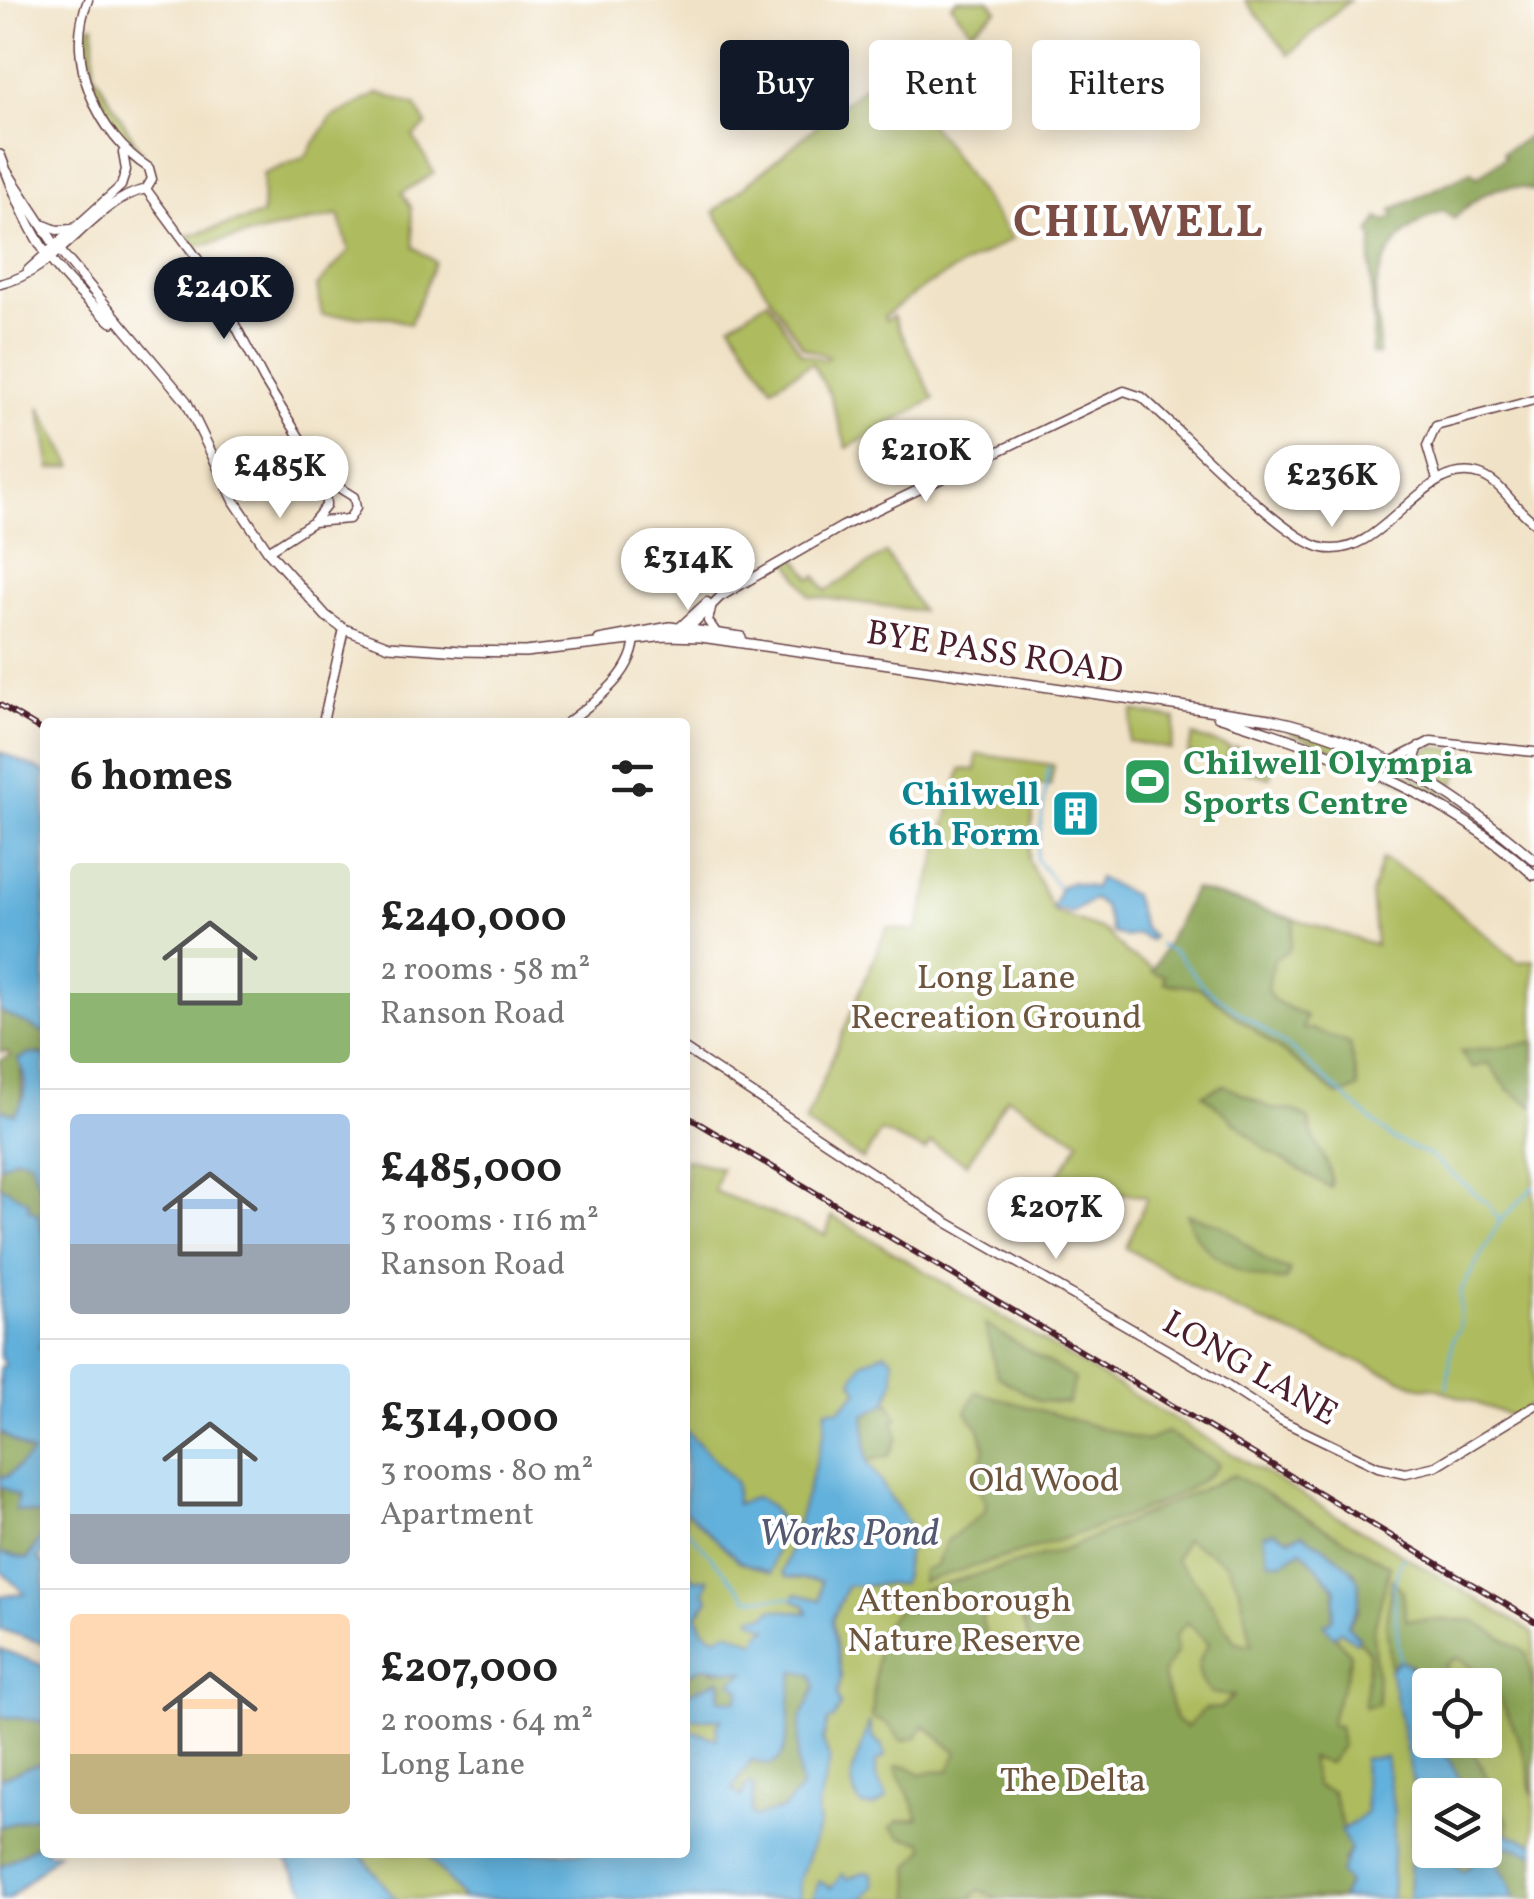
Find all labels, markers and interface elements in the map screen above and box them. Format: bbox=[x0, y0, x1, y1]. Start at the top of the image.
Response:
chip: Buy bbox=[720, 40, 849, 130]
chip: Rent bbox=[869, 40, 1012, 130]
chip: Filters bbox=[1032, 40, 1200, 130]
district label: CHILWELL bbox=[1013, 193, 1265, 256]
pin: £240K bbox=[154, 257, 294, 342]
text: £240K bbox=[176, 267, 272, 311]
pin: £210K bbox=[856, 420, 996, 505]
text: £210K bbox=[881, 430, 971, 474]
pin: £485K bbox=[210, 436, 350, 521]
pin: £236K bbox=[1262, 445, 1402, 530]
text: £485K bbox=[234, 446, 326, 490]
text: £236K bbox=[1286, 455, 1378, 499]
pin: £314K bbox=[618, 528, 758, 613]
text: £314K bbox=[643, 538, 733, 582]
street label: BYE PASS ROAD bbox=[863, 610, 1126, 698]
place label: Chilwell Olympia Sports Centre bbox=[1183, 741, 1473, 829]
text: 6 homes bbox=[70, 749, 233, 808]
icon: filters bbox=[605, 751, 660, 806]
sports icon: Chilwell Olympia Sports Centre bbox=[1122, 756, 1174, 808]
place label: Chilwell 6th Form bbox=[889, 772, 1040, 860]
building icon: Chilwell 6th Form bbox=[1049, 787, 1101, 839]
text: £240,000 bbox=[380, 890, 567, 949]
icon: home bbox=[150, 903, 270, 1023]
text: 2 rooms · 58 m² bbox=[380, 949, 590, 993]
park label: Long Lane Recreation Ground bbox=[850, 955, 1142, 1043]
text: Ranson Road bbox=[380, 993, 565, 1037]
text: £485,000 bbox=[380, 1141, 562, 1200]
icon: home bbox=[150, 1154, 270, 1274]
pin: £207K bbox=[986, 1177, 1126, 1262]
text: £207K bbox=[1009, 1187, 1103, 1231]
text: 3 rooms · 116 m² bbox=[380, 1200, 599, 1244]
text: Ranson Road bbox=[380, 1244, 565, 1288]
street label: LONG LANE bbox=[1153, 1300, 1346, 1439]
text: £314,000 bbox=[380, 1391, 559, 1450]
icon: home bbox=[150, 1404, 270, 1524]
text: 3 rooms · 80 m² bbox=[380, 1450, 593, 1494]
park label: Old Wood bbox=[968, 1458, 1120, 1506]
text: Apartment bbox=[380, 1494, 534, 1538]
water label: Works Pond bbox=[759, 1509, 939, 1562]
park label: Attenborough Nature Reserve bbox=[847, 1578, 1081, 1666]
text: £207,000 bbox=[380, 1641, 558, 1700]
icon: home bbox=[150, 1654, 270, 1774]
map controls bbox=[1412, 1668, 1502, 1868]
button: locate bbox=[1412, 1668, 1502, 1758]
text: 2 rooms · 64 m² bbox=[380, 1700, 593, 1744]
text: Long Lane bbox=[380, 1744, 525, 1788]
park label: The Delta bbox=[1000, 1758, 1146, 1806]
button: layers bbox=[1412, 1778, 1502, 1868]

